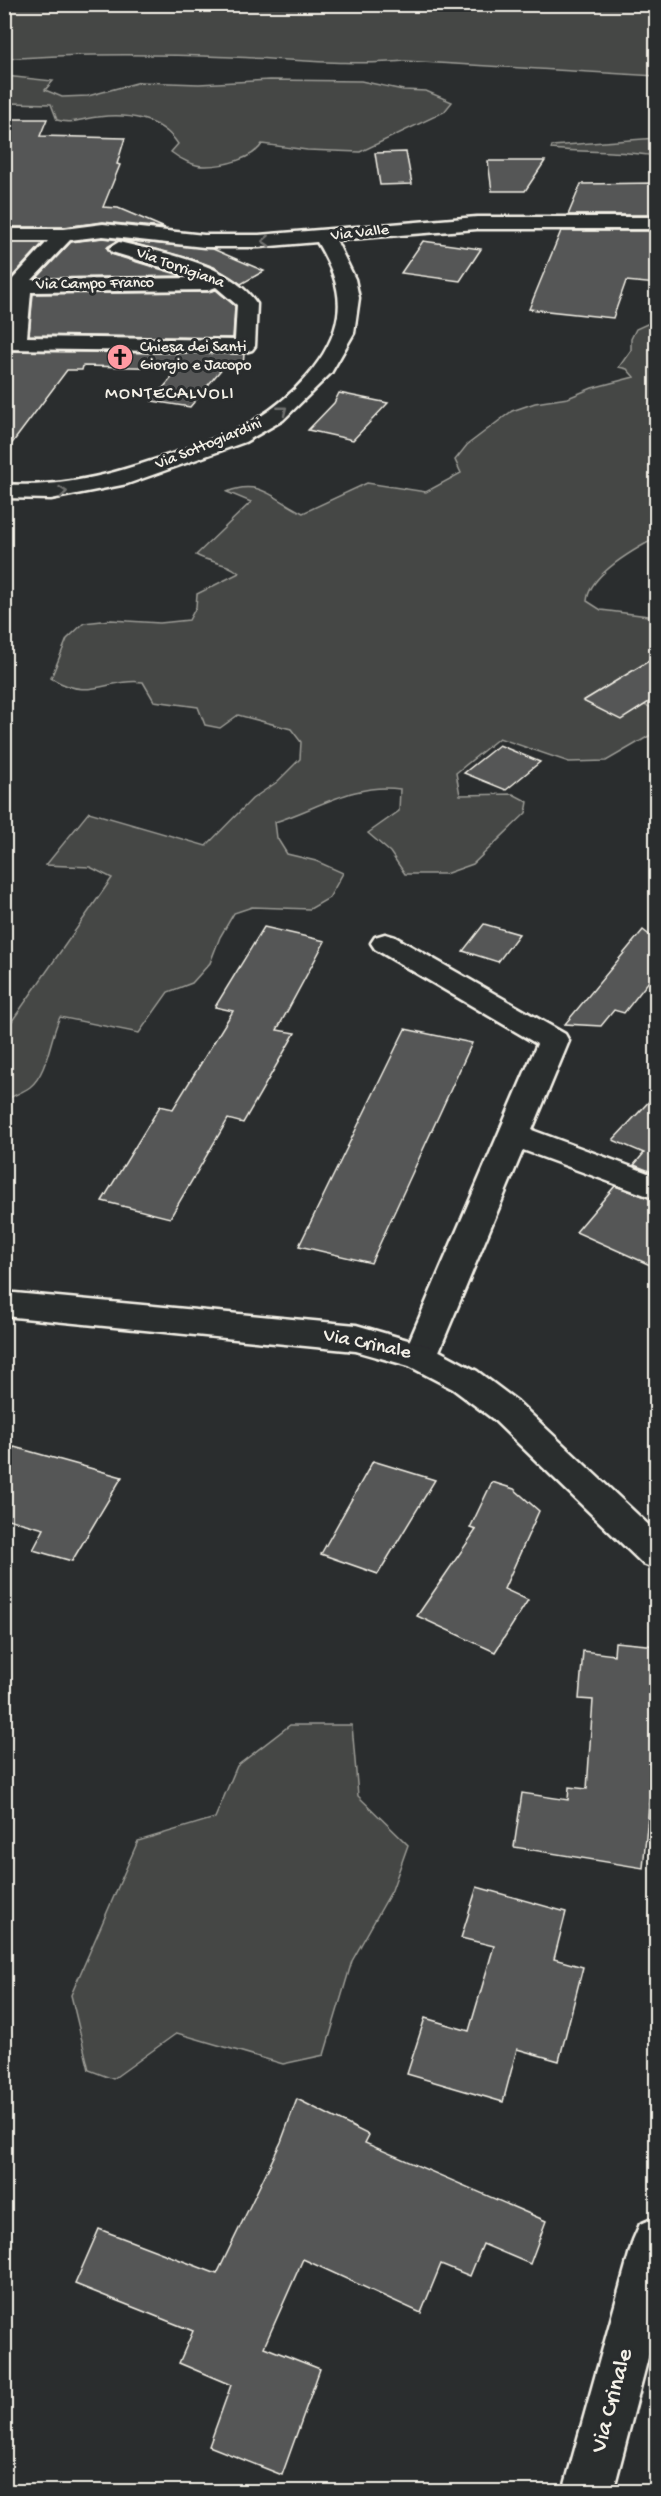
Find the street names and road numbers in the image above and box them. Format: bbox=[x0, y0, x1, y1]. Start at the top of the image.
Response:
street label: Via Valle bbox=[329, 221, 391, 247]
street label: Via Torrigiana bbox=[132, 244, 228, 294]
street label: Via Campo Franco bbox=[35, 274, 154, 296]
street label: Via Sottogiardini bbox=[152, 415, 265, 475]
street label: Via Crinale bbox=[320, 1324, 414, 1366]
street label: Via Crinale bbox=[585, 2345, 641, 2457]

